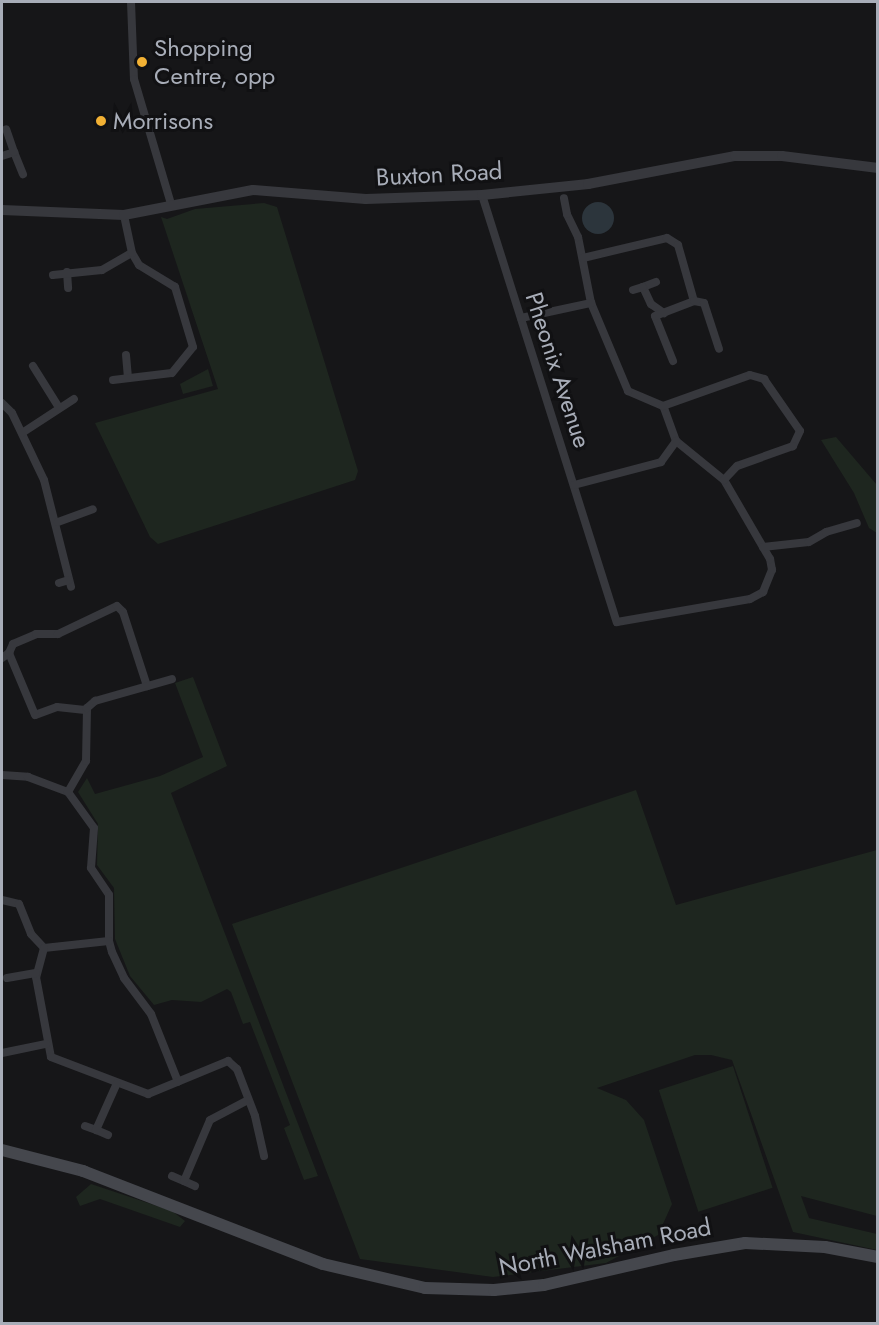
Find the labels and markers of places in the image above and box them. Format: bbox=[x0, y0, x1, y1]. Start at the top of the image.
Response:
place label: Shopping Centre, opp bbox=[154, 34, 275, 90]
marker: Shopping Centre, opp bbox=[135, 55, 149, 69]
place label: Morrisons bbox=[113, 107, 213, 135]
marker: Morrisons bbox=[94, 114, 108, 128]

